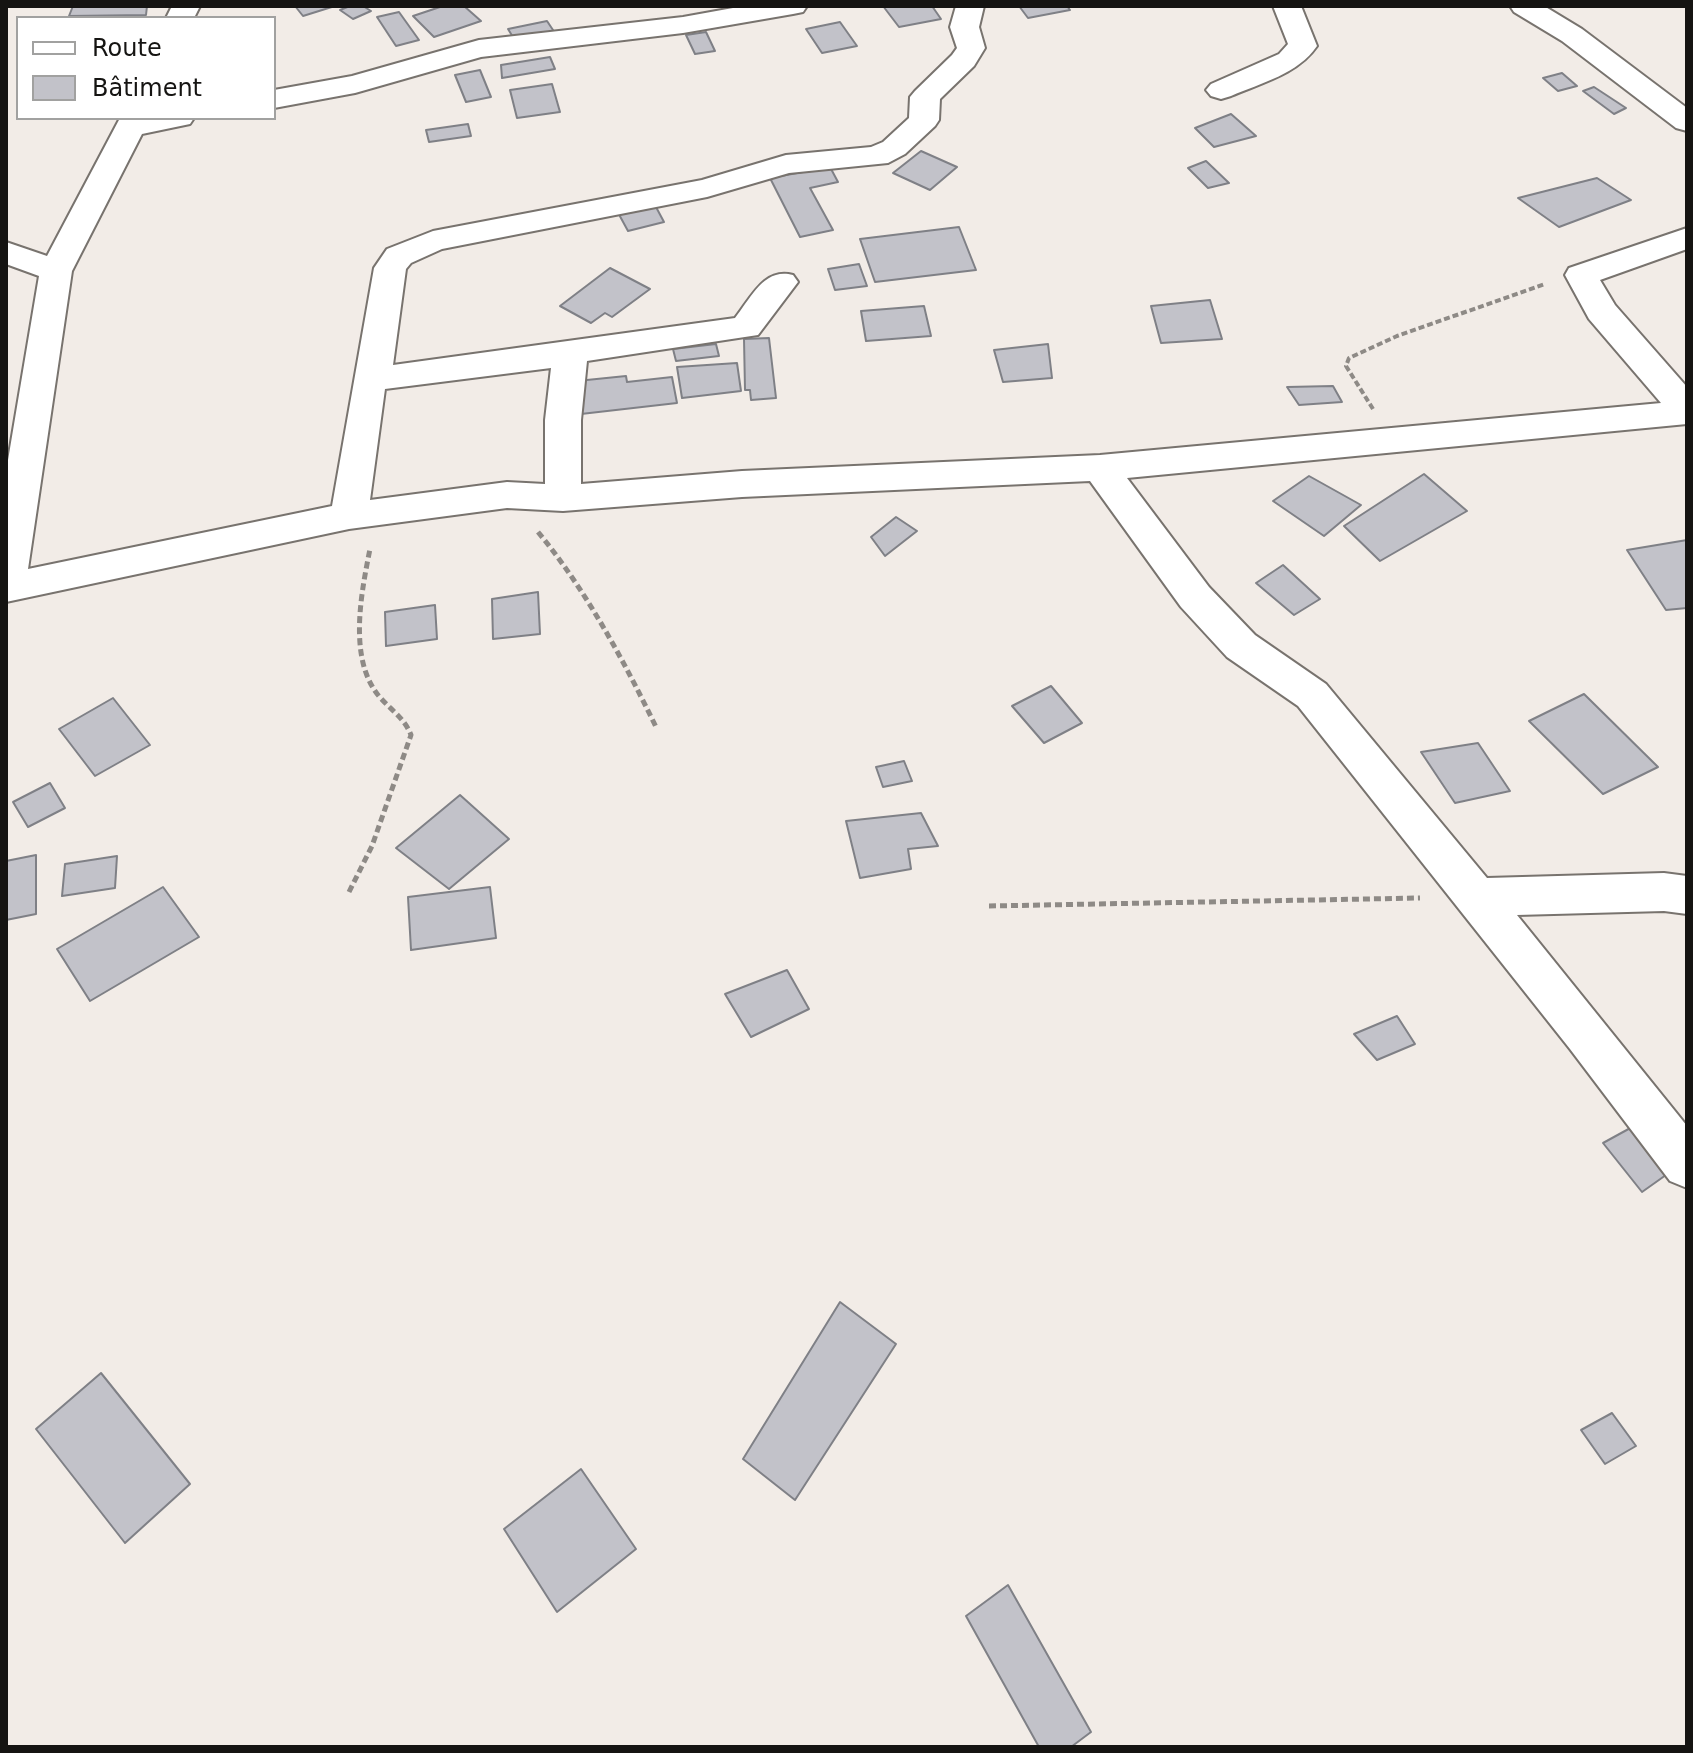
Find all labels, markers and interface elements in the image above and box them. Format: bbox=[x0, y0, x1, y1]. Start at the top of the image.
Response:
legend bbox=[16, 16, 276, 120]
text: Route bbox=[92, 34, 162, 62]
text: Bâtiment bbox=[92, 74, 202, 102]

